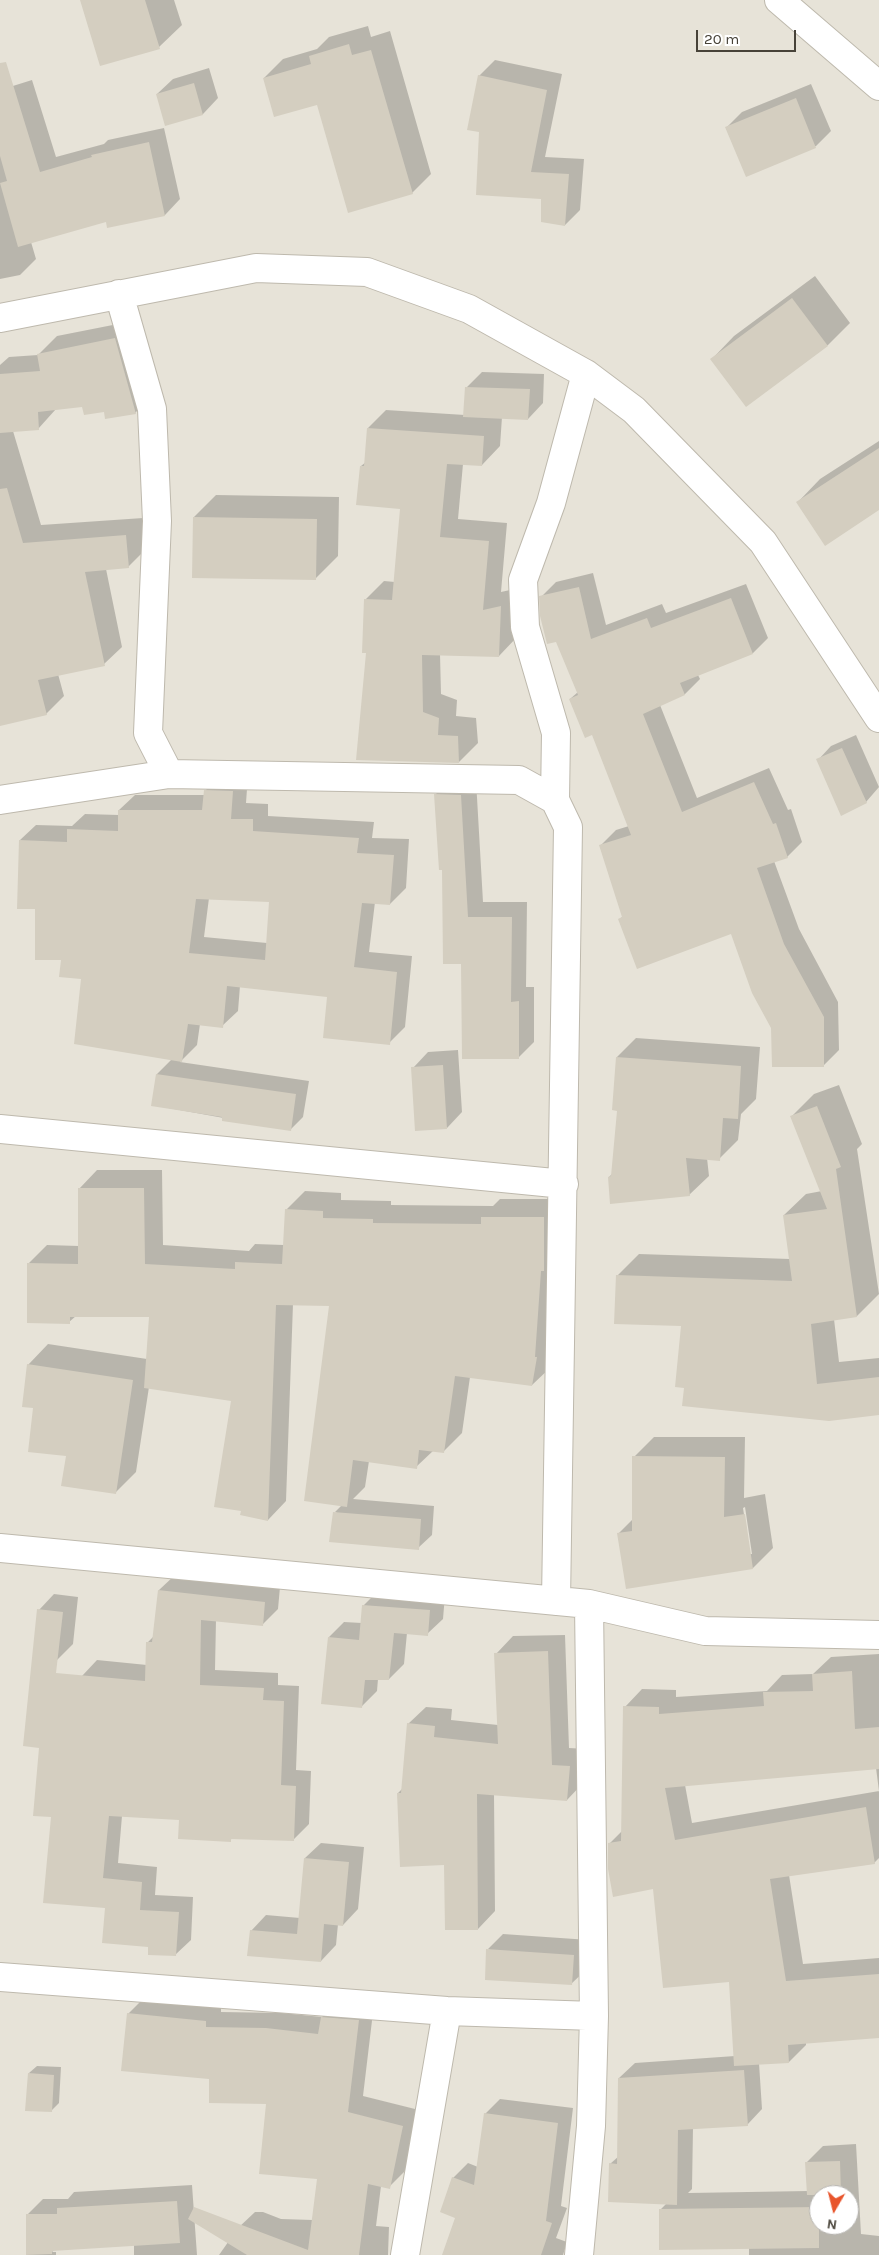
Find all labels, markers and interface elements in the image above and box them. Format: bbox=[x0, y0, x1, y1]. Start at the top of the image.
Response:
scale bar bbox=[699, 20, 799, 52]
text: 20 m bbox=[704, 30, 739, 48]
north arrow bbox=[809, 2185, 859, 2235]
text: N bbox=[826, 2215, 838, 2233]

